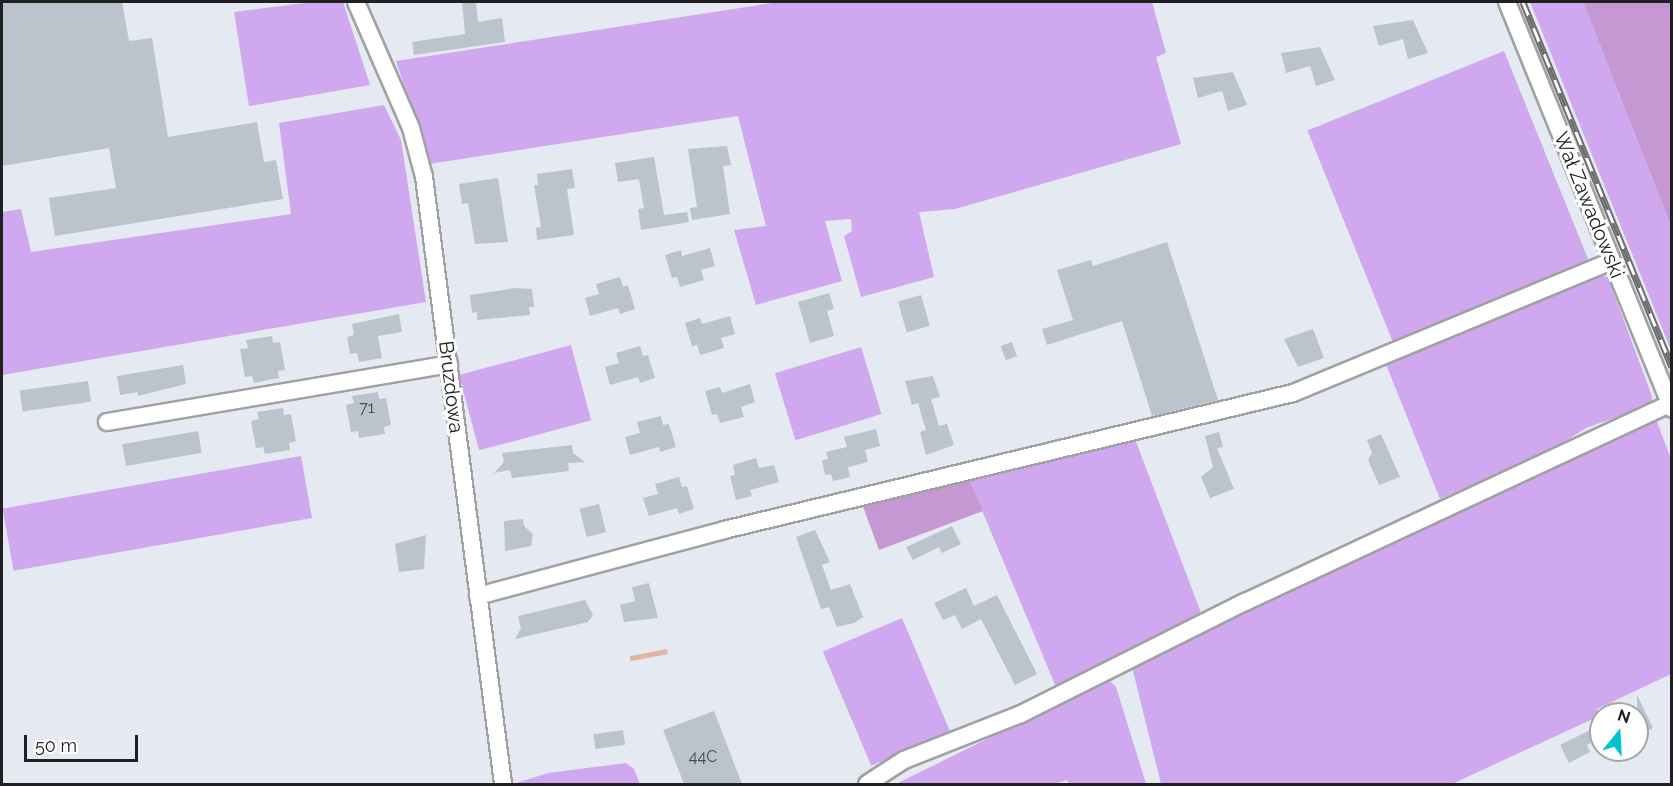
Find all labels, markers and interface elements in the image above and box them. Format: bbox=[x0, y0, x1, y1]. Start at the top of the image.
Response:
street label: Wał Zawadowski bbox=[1549, 128, 1629, 282]
street label: Bruzdowa bbox=[433, 340, 469, 434]
house number: 71 bbox=[359, 398, 375, 418]
north arrow bbox=[1589, 702, 1649, 762]
text: N bbox=[1615, 705, 1633, 727]
scale bar bbox=[27, 723, 141, 761]
text: 50 m bbox=[35, 735, 77, 756]
house number: 44C bbox=[689, 747, 717, 767]

